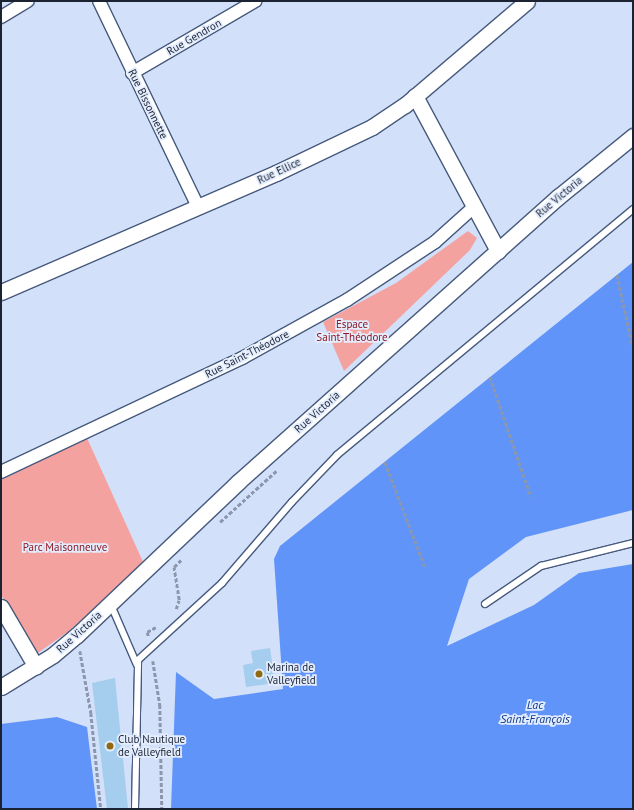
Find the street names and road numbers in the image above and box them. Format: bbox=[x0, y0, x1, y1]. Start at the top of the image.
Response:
street label: Rue Gendron bbox=[164, 16, 224, 58]
street label: Rue Bissonnette bbox=[125, 67, 171, 141]
street label: Rue Ellice bbox=[255, 155, 303, 187]
street label: Rue Victoria bbox=[533, 174, 585, 220]
street label: Rue Saint-Théodore bbox=[203, 327, 291, 381]
street label: Rue Victoria bbox=[292, 388, 342, 436]
street label: Rue Victoria bbox=[54, 608, 104, 656]

